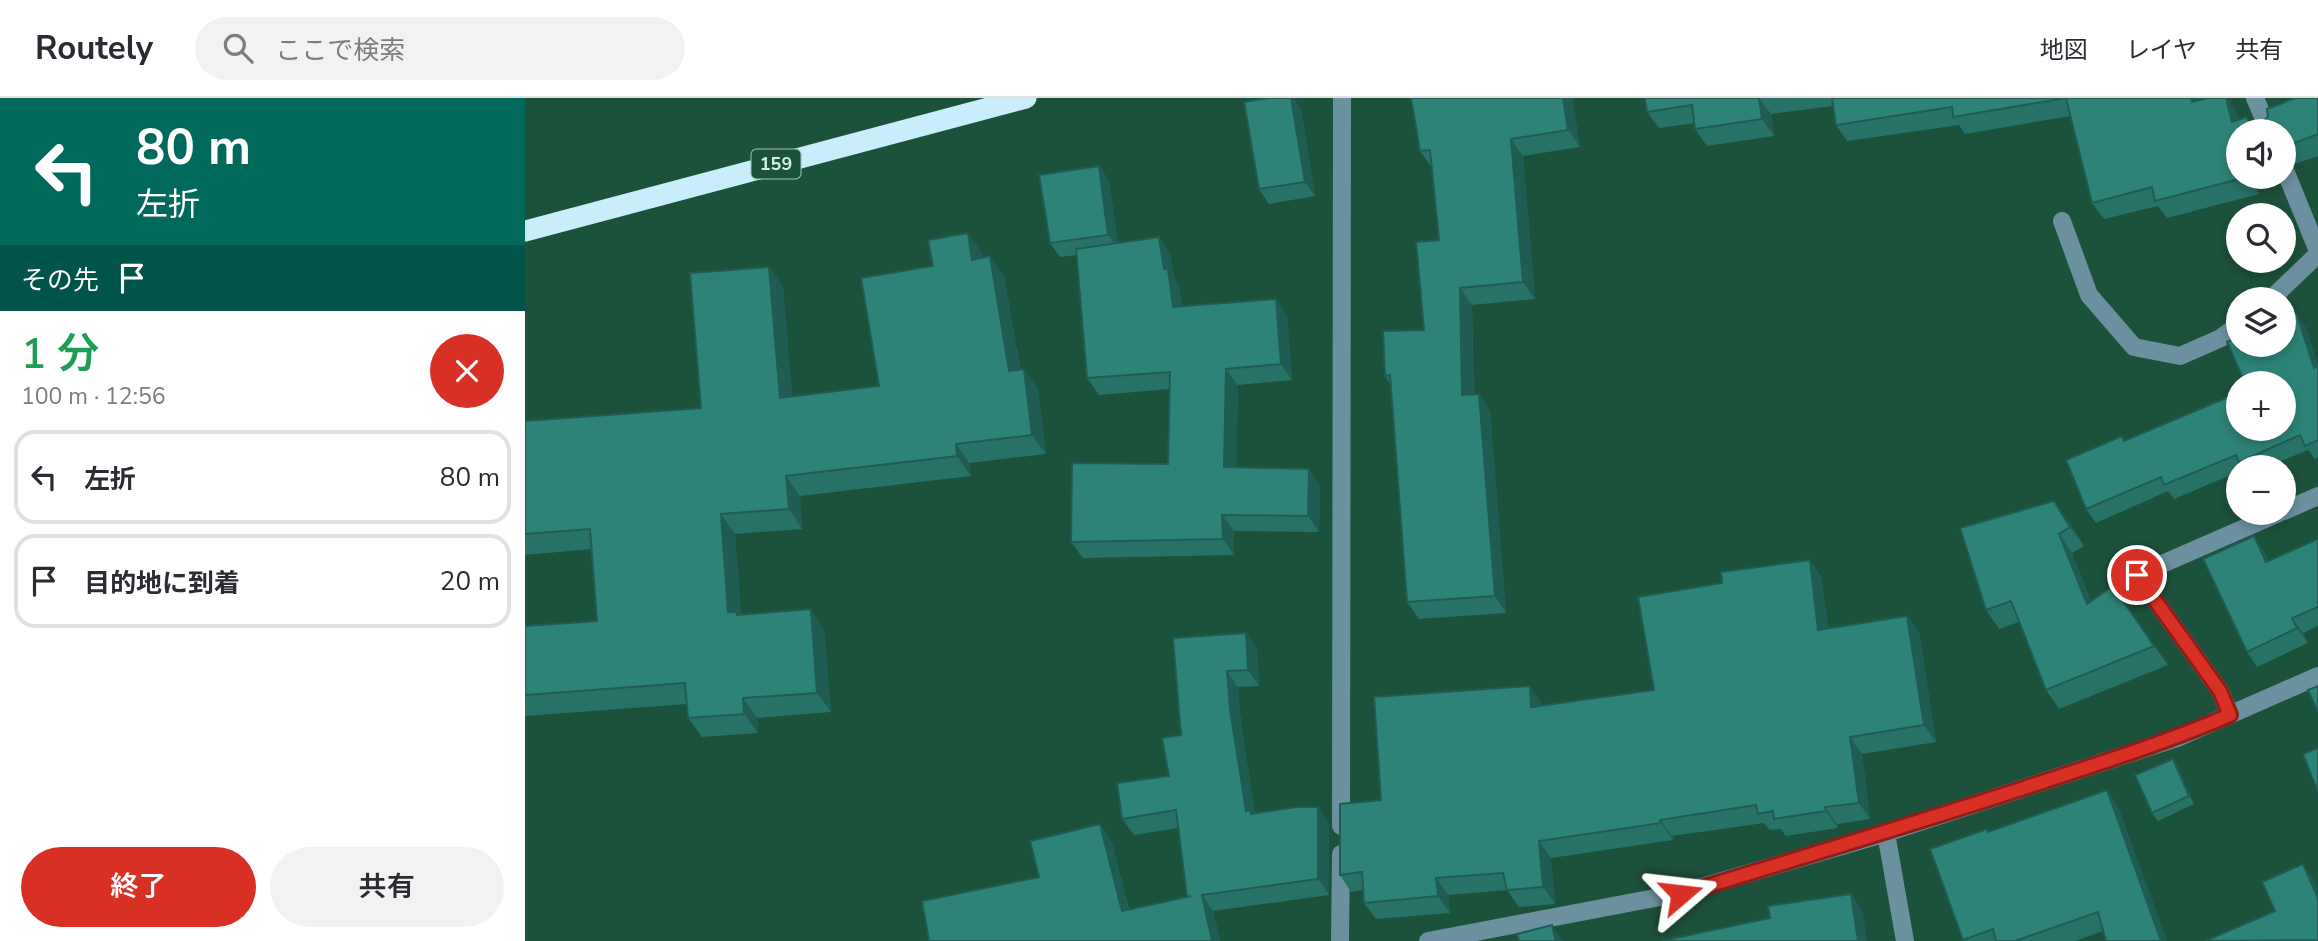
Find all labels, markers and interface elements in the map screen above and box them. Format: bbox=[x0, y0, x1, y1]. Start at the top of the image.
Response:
search box bbox=[195, 17, 685, 80]
text: Routely bbox=[35, 26, 153, 71]
icon: search bbox=[219, 29, 257, 67]
text: ここで検索 bbox=[275, 33, 405, 68]
text: 地図 bbox=[2040, 34, 2088, 66]
text: レイヤ bbox=[2126, 34, 2197, 66]
text: 共有 bbox=[2235, 34, 2283, 66]
text: 80 m bbox=[136, 114, 251, 181]
map controls bbox=[2226, 119, 2296, 525]
button: sound bbox=[2226, 119, 2296, 189]
icon: left bbox=[21, 126, 112, 217]
road number: 159 bbox=[751, 150, 801, 178]
text: 左折 bbox=[136, 183, 200, 226]
button: search bbox=[2226, 203, 2296, 273]
icon: arrive bbox=[113, 259, 151, 297]
text: その先 bbox=[21, 263, 99, 298]
button: layers bbox=[2226, 287, 2296, 357]
text: 1 分 bbox=[21, 326, 99, 383]
button: close bbox=[430, 334, 504, 408]
button: + bbox=[2226, 371, 2296, 441]
text: 100 m · 12:56 bbox=[21, 381, 166, 412]
button: − bbox=[2226, 455, 2296, 525]
icon: left bbox=[25, 458, 63, 496]
text: 80 m bbox=[440, 460, 500, 495]
text: 左折 bbox=[84, 462, 136, 497]
pin bbox=[2107, 545, 2167, 605]
icon: arrive bbox=[2118, 556, 2156, 594]
icon: arrive bbox=[25, 562, 63, 600]
text: 20 m bbox=[440, 564, 500, 599]
text: 目的地に到着 bbox=[84, 566, 240, 601]
button: 終了 bbox=[21, 847, 256, 927]
button: 共有 bbox=[270, 847, 504, 927]
position arrow bbox=[1644, 857, 1718, 931]

